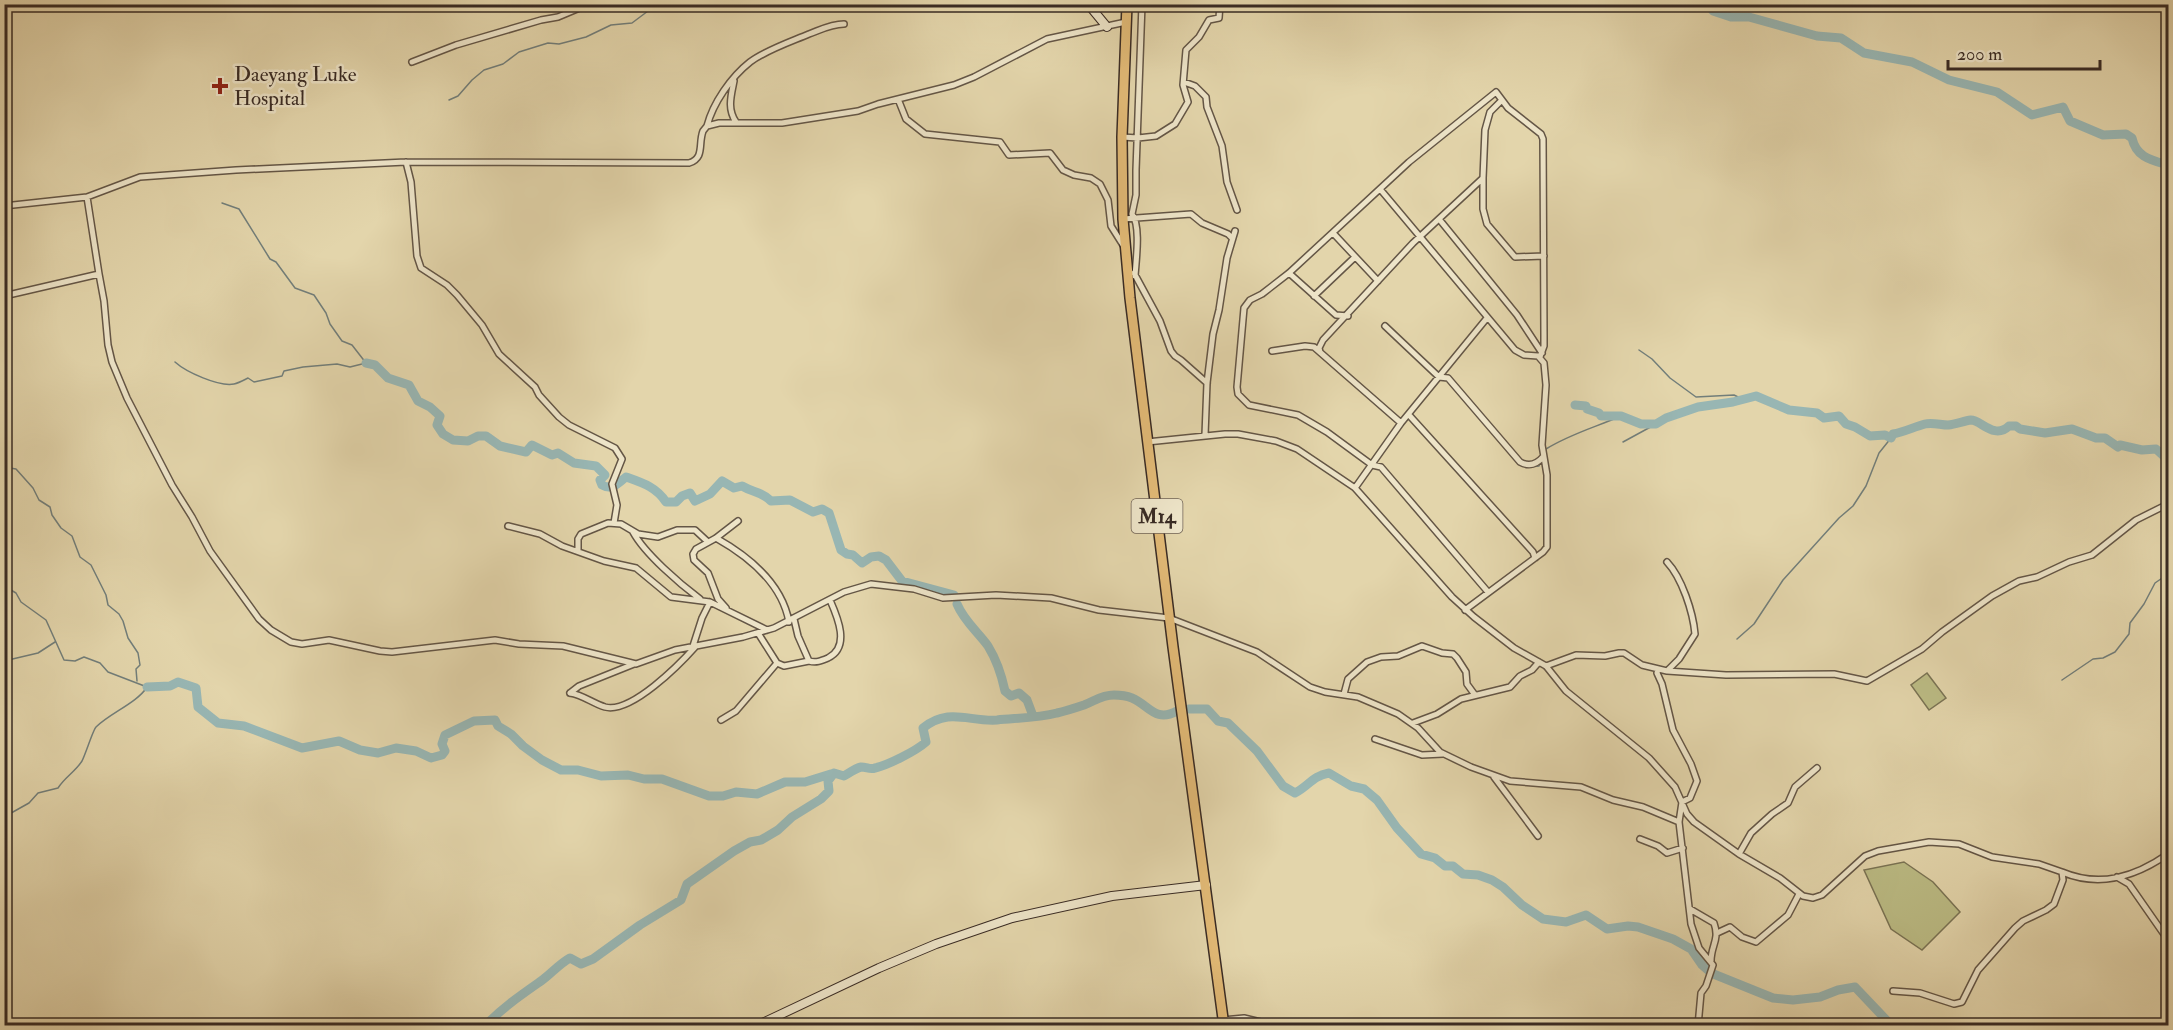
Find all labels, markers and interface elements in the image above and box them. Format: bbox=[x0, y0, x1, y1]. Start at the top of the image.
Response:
scale bar bbox=[1948, 33, 2100, 71]
text: 200 m bbox=[1957, 43, 2002, 66]
place label: Daeyang Luke Hospital bbox=[234, 61, 357, 112]
marker: Daeyang Luke Hospital bbox=[211, 77, 229, 95]
road number: M14 bbox=[1132, 499, 1182, 533]

